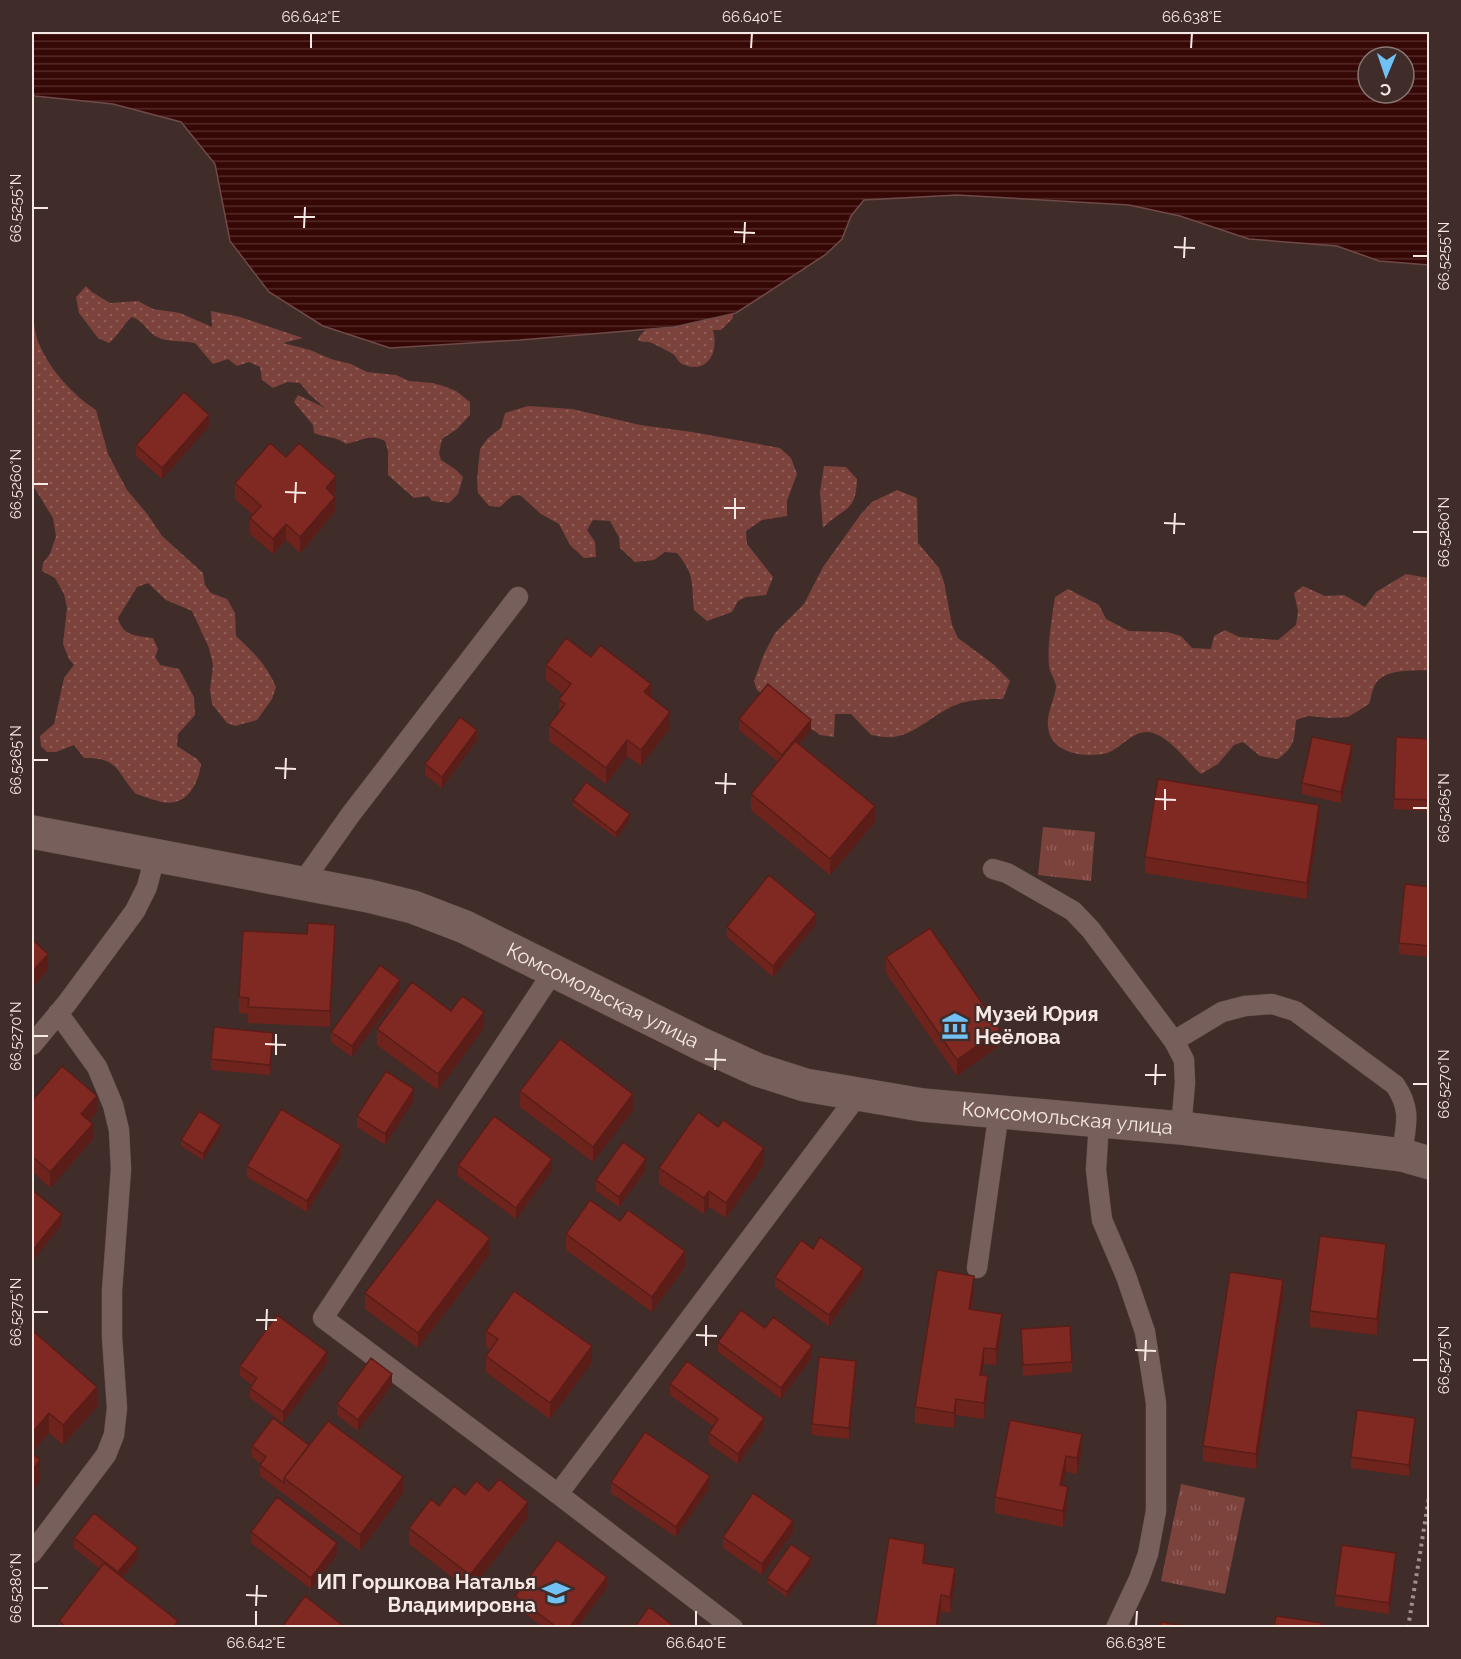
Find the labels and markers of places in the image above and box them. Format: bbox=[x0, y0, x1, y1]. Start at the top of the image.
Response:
place label: Музей Юрия Неёлова bbox=[975, 1002, 1098, 1049]
museum icon: Музей Юрия Неёлова bbox=[940, 1011, 970, 1041]
place label: ИП Горшкова Наталья Владимировна bbox=[317, 1570, 536, 1617]
school or university icon: ИП Горшкова Наталья Владимировна bbox=[541, 1578, 571, 1608]

